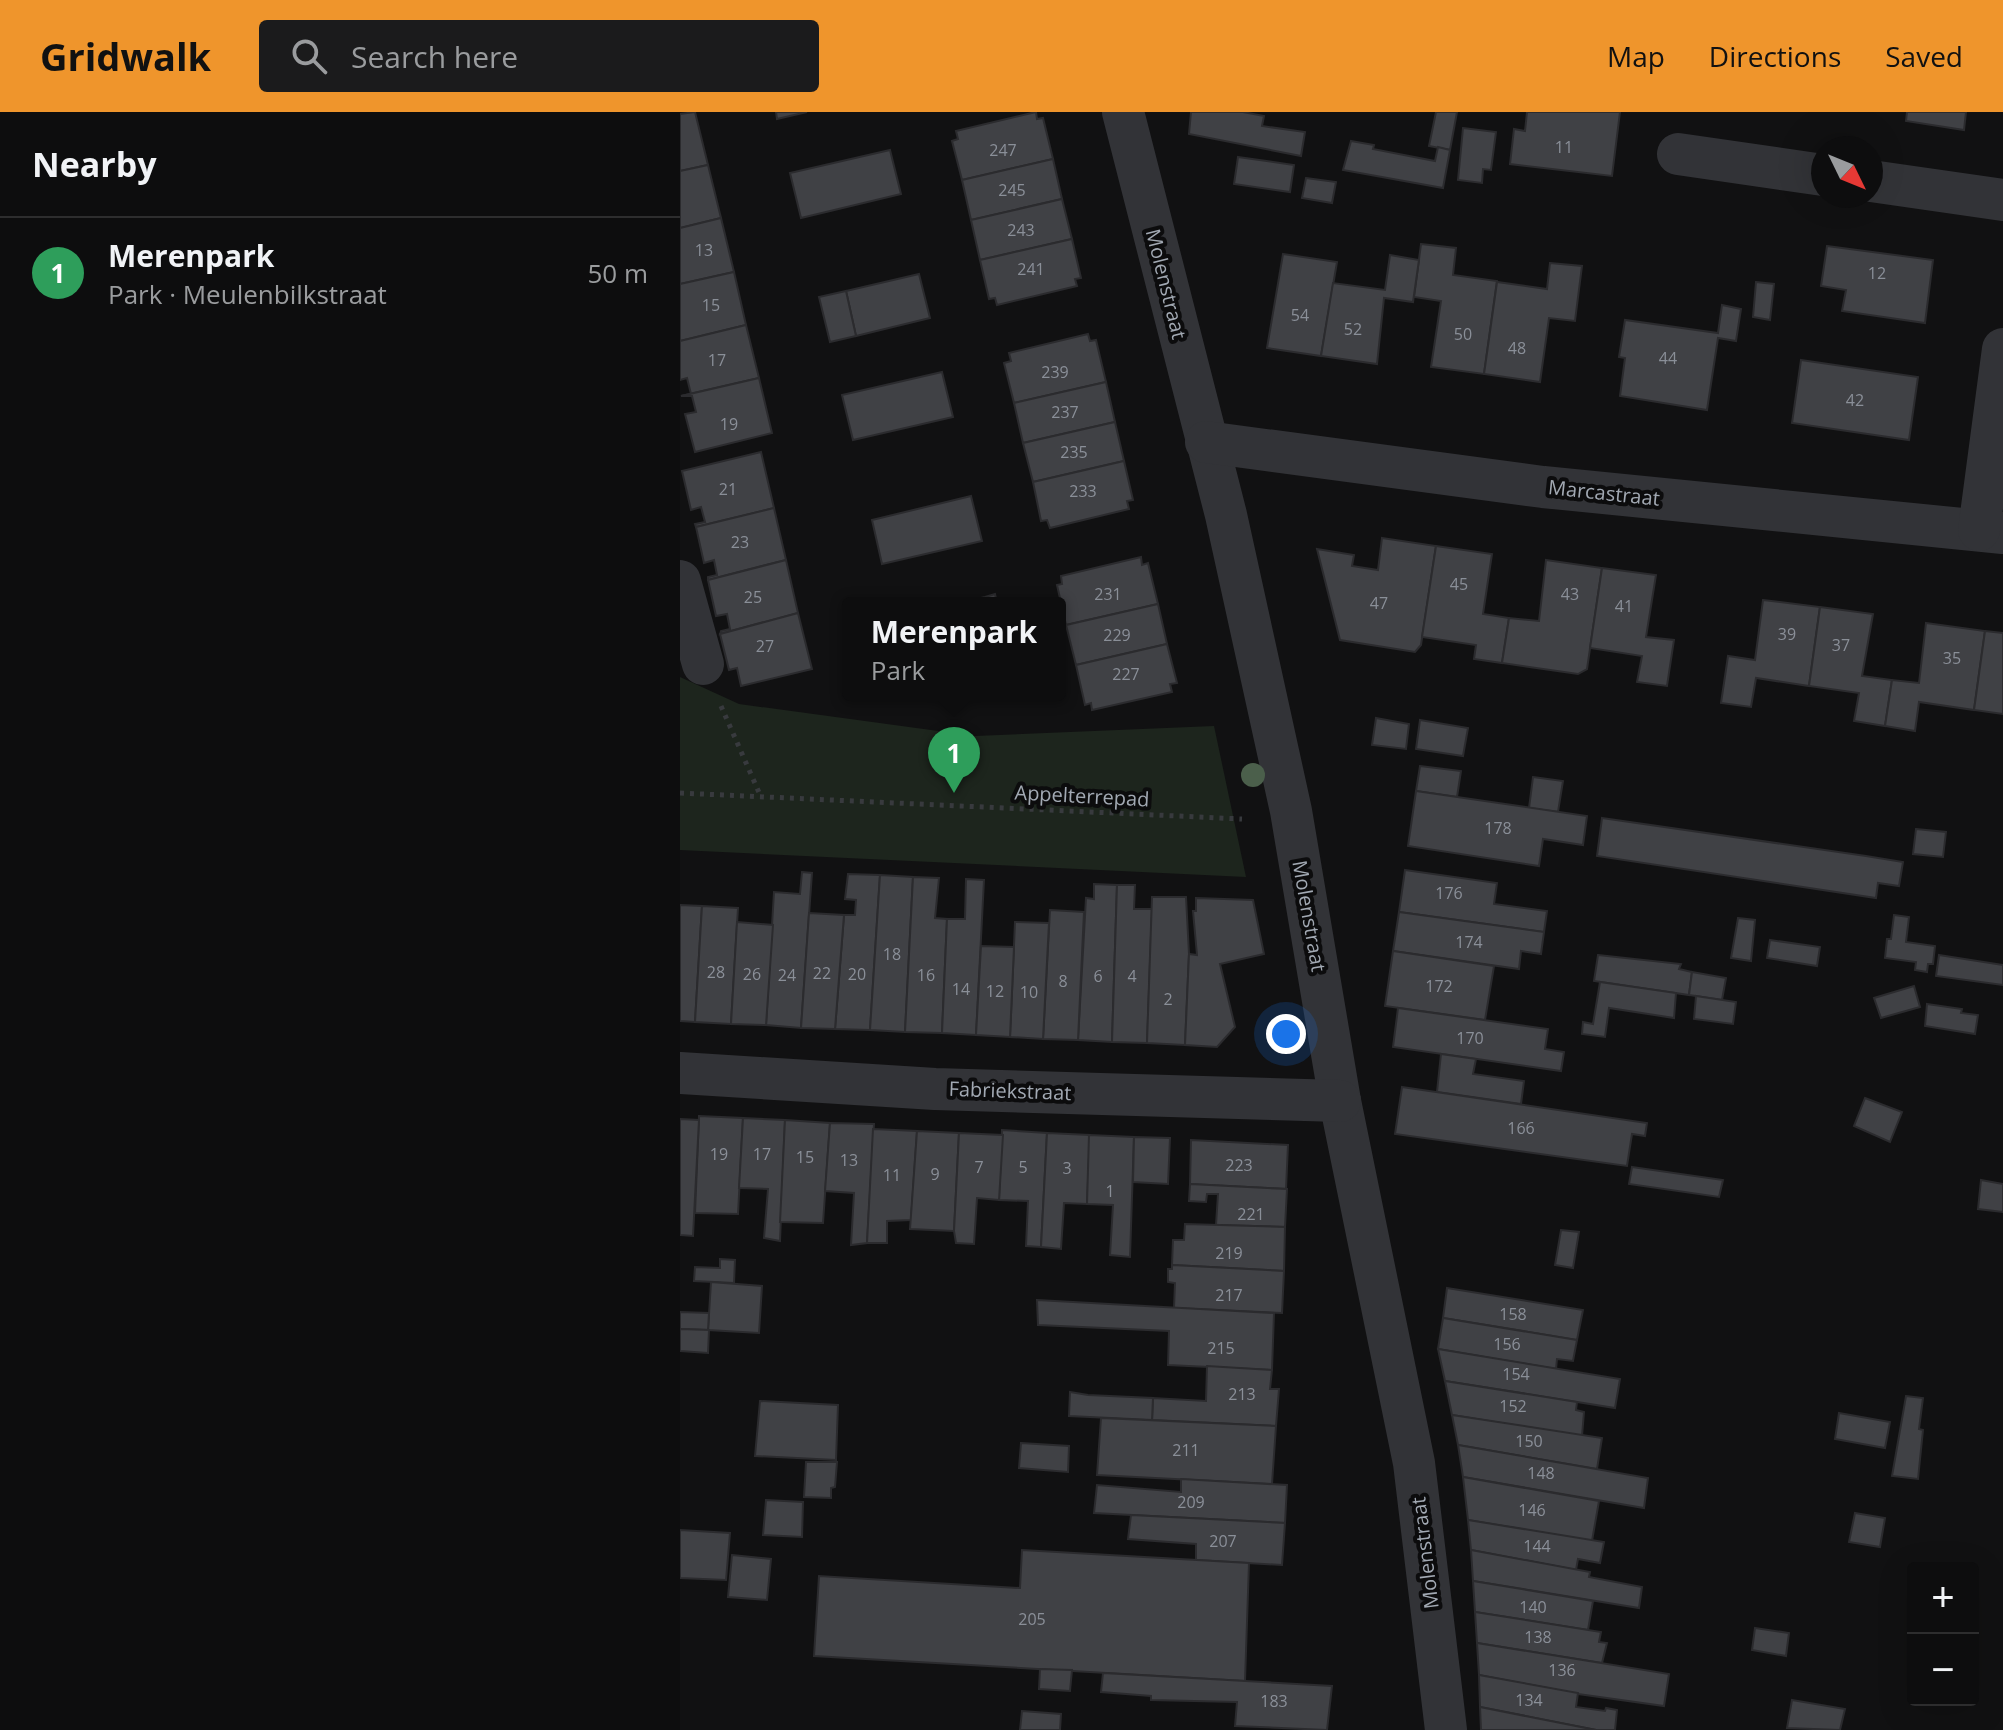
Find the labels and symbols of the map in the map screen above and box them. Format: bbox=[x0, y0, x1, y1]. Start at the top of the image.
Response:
house number: 11 bbox=[1555, 136, 1573, 158]
north arrow bbox=[1811, 136, 1883, 208]
house number: 247 bbox=[989, 139, 1017, 161]
house number: 245 bbox=[998, 179, 1026, 201]
house number: 243 bbox=[1007, 219, 1035, 241]
street label: Molenstraat bbox=[1140, 226, 1193, 342]
house number: 13 bbox=[695, 239, 713, 261]
house number: 241 bbox=[1017, 258, 1045, 280]
house number: 12 bbox=[1868, 262, 1886, 284]
house number: 15 bbox=[702, 294, 720, 316]
house number: 54 bbox=[1291, 304, 1309, 326]
house number: 52 bbox=[1344, 318, 1362, 340]
house number: 50 bbox=[1454, 323, 1472, 345]
house number: 48 bbox=[1508, 337, 1526, 359]
house number: 44 bbox=[1659, 347, 1677, 369]
house number: 17 bbox=[708, 349, 726, 371]
house number: 239 bbox=[1041, 361, 1069, 383]
house number: 42 bbox=[1846, 389, 1864, 411]
house number: 237 bbox=[1051, 401, 1079, 423]
house number: 19 bbox=[720, 413, 738, 435]
house number: 235 bbox=[1060, 441, 1088, 463]
street label: Marcastraat bbox=[1547, 473, 1661, 512]
house number: 21 bbox=[719, 478, 737, 500]
house number: 233 bbox=[1069, 480, 1097, 502]
house number: 23 bbox=[731, 531, 749, 553]
house number: 45 bbox=[1450, 573, 1468, 595]
house number: 231 bbox=[1094, 583, 1122, 605]
house number: 43 bbox=[1561, 583, 1579, 605]
house number: 25 bbox=[744, 586, 762, 608]
house number: 47 bbox=[1370, 592, 1388, 614]
house number: 41 bbox=[1615, 595, 1633, 617]
house number: 39 bbox=[1778, 623, 1796, 645]
house number: 229 bbox=[1103, 624, 1131, 646]
house number: 37 bbox=[1832, 634, 1850, 656]
house number: 27 bbox=[756, 635, 774, 657]
house number: 35 bbox=[1943, 647, 1961, 669]
house number: 227 bbox=[1112, 663, 1140, 685]
pin: 1 bbox=[928, 727, 980, 793]
street label: Appelterrepad bbox=[1014, 778, 1150, 813]
house number: 178 bbox=[1484, 817, 1512, 839]
street label: Molenstraat bbox=[1286, 858, 1333, 974]
house number: 176 bbox=[1435, 882, 1463, 904]
house number: 174 bbox=[1455, 931, 1483, 953]
house number: 18 bbox=[883, 943, 901, 965]
house number: 28 bbox=[707, 961, 725, 983]
house number: 22 bbox=[813, 962, 831, 984]
house number: 26 bbox=[743, 963, 761, 985]
house number: 20 bbox=[848, 963, 866, 985]
house number: 24 bbox=[778, 964, 796, 986]
house number: 16 bbox=[917, 964, 935, 986]
house number: 6 bbox=[1093, 965, 1103, 987]
house number: 4 bbox=[1127, 965, 1137, 987]
house number: 8 bbox=[1058, 970, 1068, 992]
house number: 172 bbox=[1425, 975, 1453, 997]
house number: 14 bbox=[952, 978, 970, 1000]
house number: 12 bbox=[986, 980, 1004, 1002]
house number: 10 bbox=[1020, 981, 1038, 1003]
house number: 2 bbox=[1163, 988, 1173, 1010]
your location bbox=[1266, 1014, 1306, 1054]
house number: 170 bbox=[1456, 1027, 1484, 1049]
street label: Fabriekstraat bbox=[948, 1075, 1072, 1106]
house number: 166 bbox=[1507, 1117, 1535, 1139]
house number: 19 bbox=[710, 1143, 728, 1165]
house number: 17 bbox=[753, 1143, 771, 1165]
house number: 15 bbox=[796, 1146, 814, 1168]
house number: 13 bbox=[840, 1149, 858, 1171]
house number: 223 bbox=[1225, 1154, 1253, 1176]
house number: 7 bbox=[974, 1156, 984, 1178]
house number: 5 bbox=[1018, 1156, 1028, 1178]
house number: 3 bbox=[1062, 1157, 1072, 1179]
house number: 9 bbox=[930, 1163, 940, 1185]
house number: 11 bbox=[883, 1164, 901, 1186]
house number: 1 bbox=[1105, 1180, 1115, 1202]
house number: 221 bbox=[1237, 1203, 1265, 1225]
house number: 219 bbox=[1215, 1242, 1243, 1264]
house number: 217 bbox=[1215, 1284, 1243, 1306]
house number: 158 bbox=[1499, 1303, 1527, 1325]
house number: 156 bbox=[1493, 1333, 1521, 1355]
house number: 215 bbox=[1207, 1337, 1235, 1359]
house number: 154 bbox=[1502, 1363, 1530, 1385]
house number: 213 bbox=[1228, 1383, 1256, 1405]
house number: 152 bbox=[1499, 1395, 1527, 1417]
house number: 150 bbox=[1515, 1430, 1543, 1452]
house number: 211 bbox=[1172, 1439, 1200, 1461]
house number: 148 bbox=[1527, 1462, 1555, 1484]
house number: 209 bbox=[1177, 1491, 1205, 1513]
street label: Molenstraat bbox=[1404, 1495, 1445, 1611]
house number: 146 bbox=[1518, 1499, 1546, 1521]
house number: 207 bbox=[1209, 1530, 1237, 1552]
house number: 144 bbox=[1523, 1535, 1551, 1557]
house number: 140 bbox=[1519, 1596, 1547, 1618]
house number: 205 bbox=[1018, 1608, 1046, 1630]
house number: 138 bbox=[1524, 1626, 1552, 1648]
house number: 136 bbox=[1548, 1659, 1576, 1681]
house number: 134 bbox=[1515, 1689, 1543, 1711]
house number: 183 bbox=[1260, 1690, 1288, 1712]

